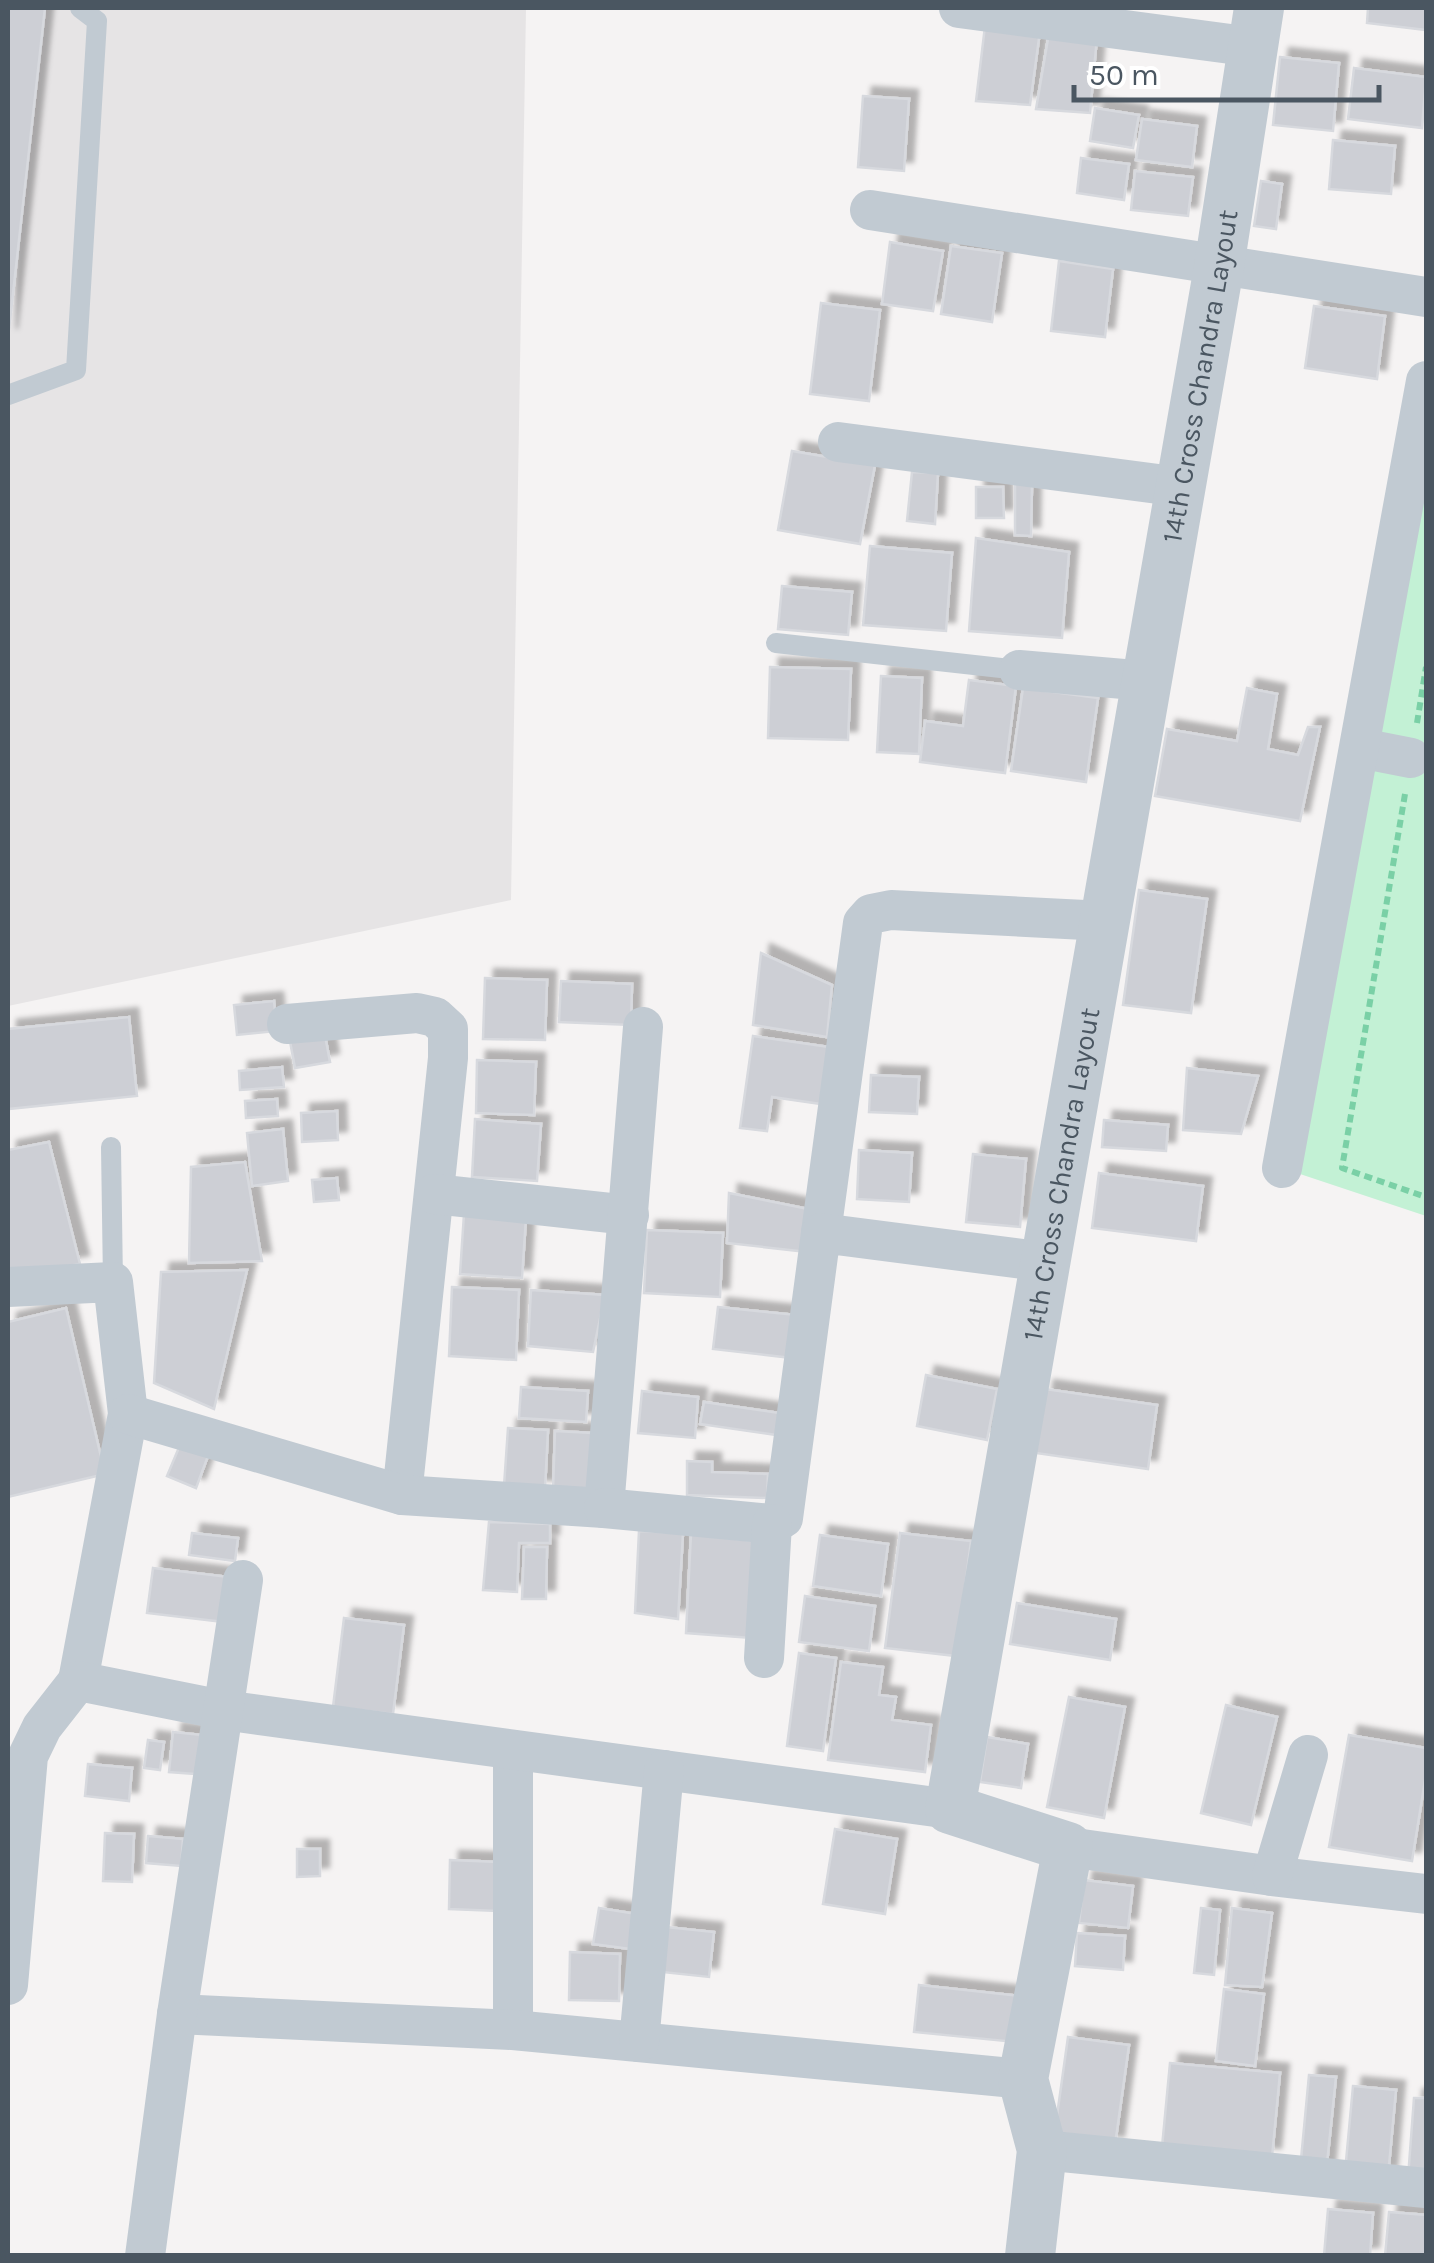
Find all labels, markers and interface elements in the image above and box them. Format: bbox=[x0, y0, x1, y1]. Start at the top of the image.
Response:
scale bar bbox=[1074, 40, 1379, 102]
text: 50 m bbox=[1089, 57, 1159, 93]
street label: 14th Cross Chandra Layout bbox=[1155, 207, 1244, 545]
street label: 14th Cross Chandra Layout bbox=[1016, 1005, 1106, 1343]

